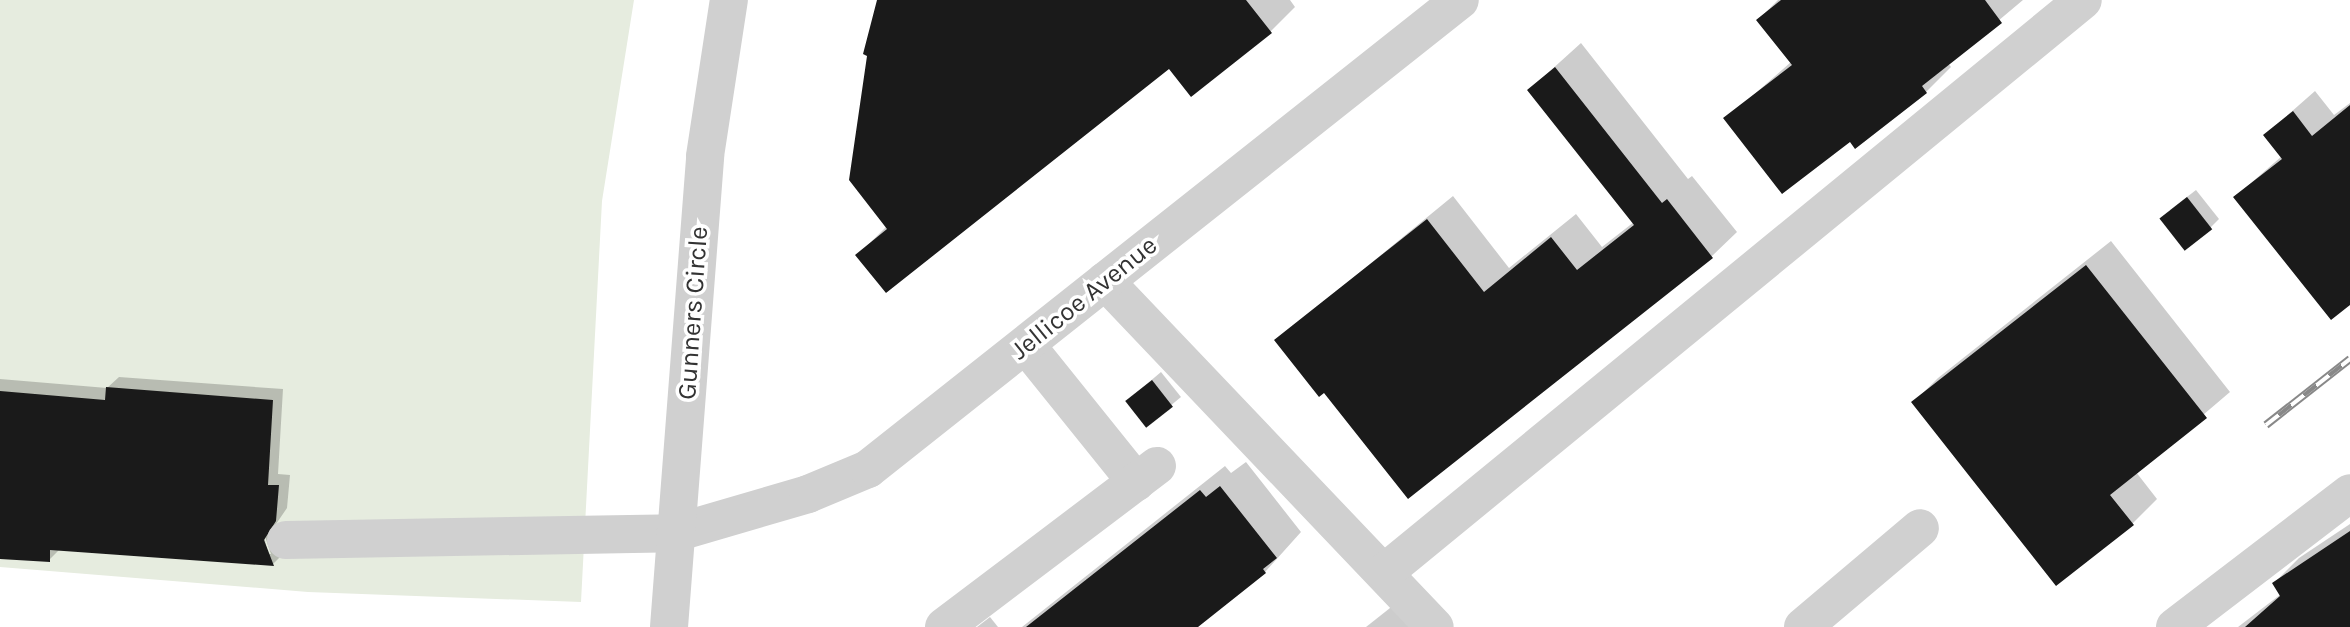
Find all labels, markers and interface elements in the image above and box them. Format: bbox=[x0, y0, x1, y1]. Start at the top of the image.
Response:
street label: Gunners Circle bbox=[671, 225, 715, 401]
street label: Jellicoe Avenue bbox=[1005, 230, 1163, 366]

